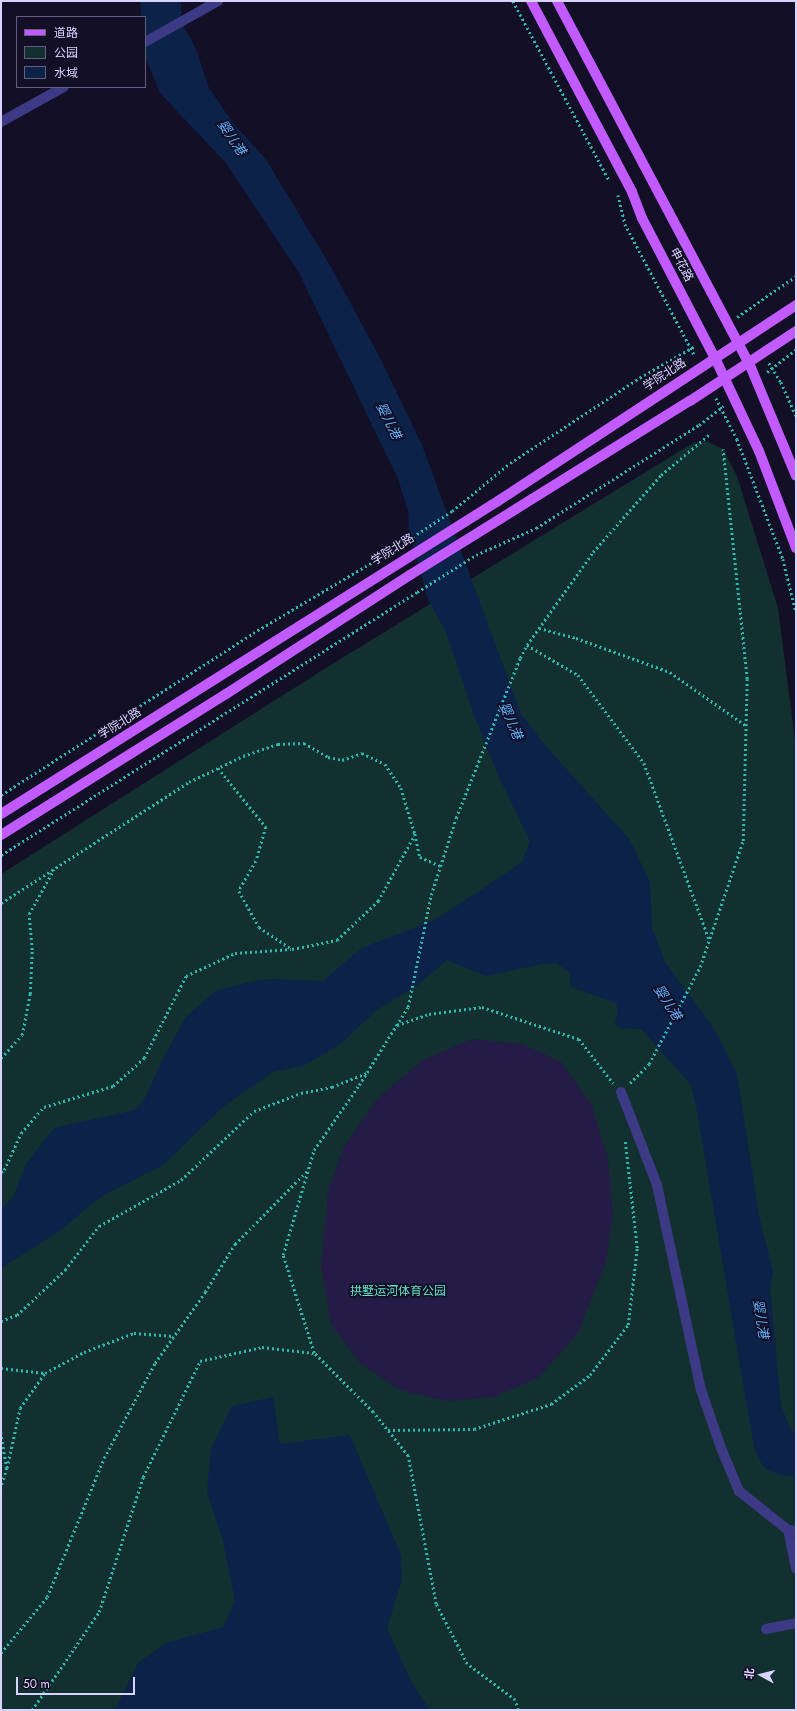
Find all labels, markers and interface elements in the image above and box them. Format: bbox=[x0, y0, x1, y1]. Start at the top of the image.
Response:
legend bbox=[16, 16, 146, 88]
text: 道路 bbox=[54, 24, 78, 42]
text: 公园 bbox=[54, 44, 78, 62]
text: 水域 bbox=[54, 64, 78, 82]
water label: 婴儿港 bbox=[214, 117, 248, 159]
street label: 申花路 bbox=[666, 246, 696, 284]
street label: 学院北路 bbox=[641, 356, 689, 394]
water label: 婴儿港 bbox=[372, 400, 404, 442]
street label: 学院北路 bbox=[369, 531, 417, 569]
water label: 婴儿港 bbox=[495, 700, 525, 742]
street label: 学院北路 bbox=[96, 705, 144, 743]
water label: 婴儿港 bbox=[650, 982, 684, 1024]
park label: 拱墅运河体育公园 bbox=[350, 1285, 446, 1299]
water label: 婴儿港 bbox=[749, 1299, 771, 1339]
north arrow bbox=[741, 1655, 781, 1695]
text: 北 bbox=[740, 1667, 758, 1680]
scale bar bbox=[18, 1669, 137, 1695]
text: 50 m bbox=[23, 1675, 50, 1693]

